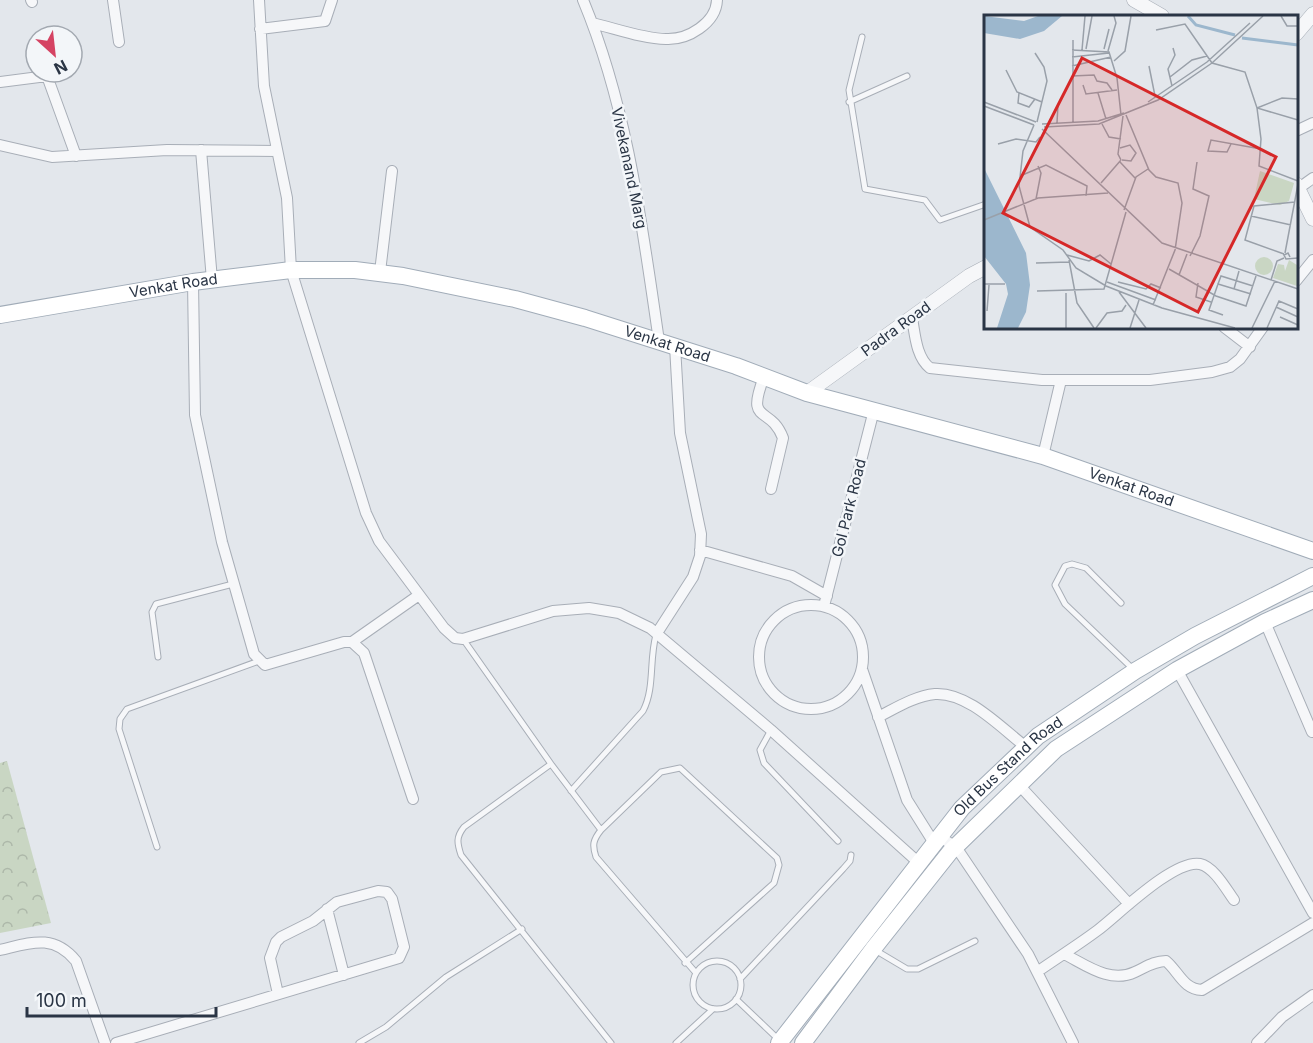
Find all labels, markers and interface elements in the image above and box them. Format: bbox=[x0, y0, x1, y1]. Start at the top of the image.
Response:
inset map bbox=[984, 15, 1298, 328]
north arrow bbox=[24, 24, 84, 84]
text: N bbox=[51, 56, 71, 79]
street label: Vivekanand Marg bbox=[607, 105, 652, 230]
street label: Venkat Road bbox=[128, 269, 219, 302]
street label: Padra Road bbox=[857, 297, 934, 360]
street label: Venkat Road bbox=[622, 321, 713, 366]
street label: Gol Park Road bbox=[827, 457, 870, 559]
street label: Venkat Road bbox=[1086, 463, 1177, 510]
street label: Old Bus Stand Road bbox=[949, 712, 1066, 820]
scale bar bbox=[27, 980, 216, 1018]
text: 100 m bbox=[36, 990, 87, 1011]

